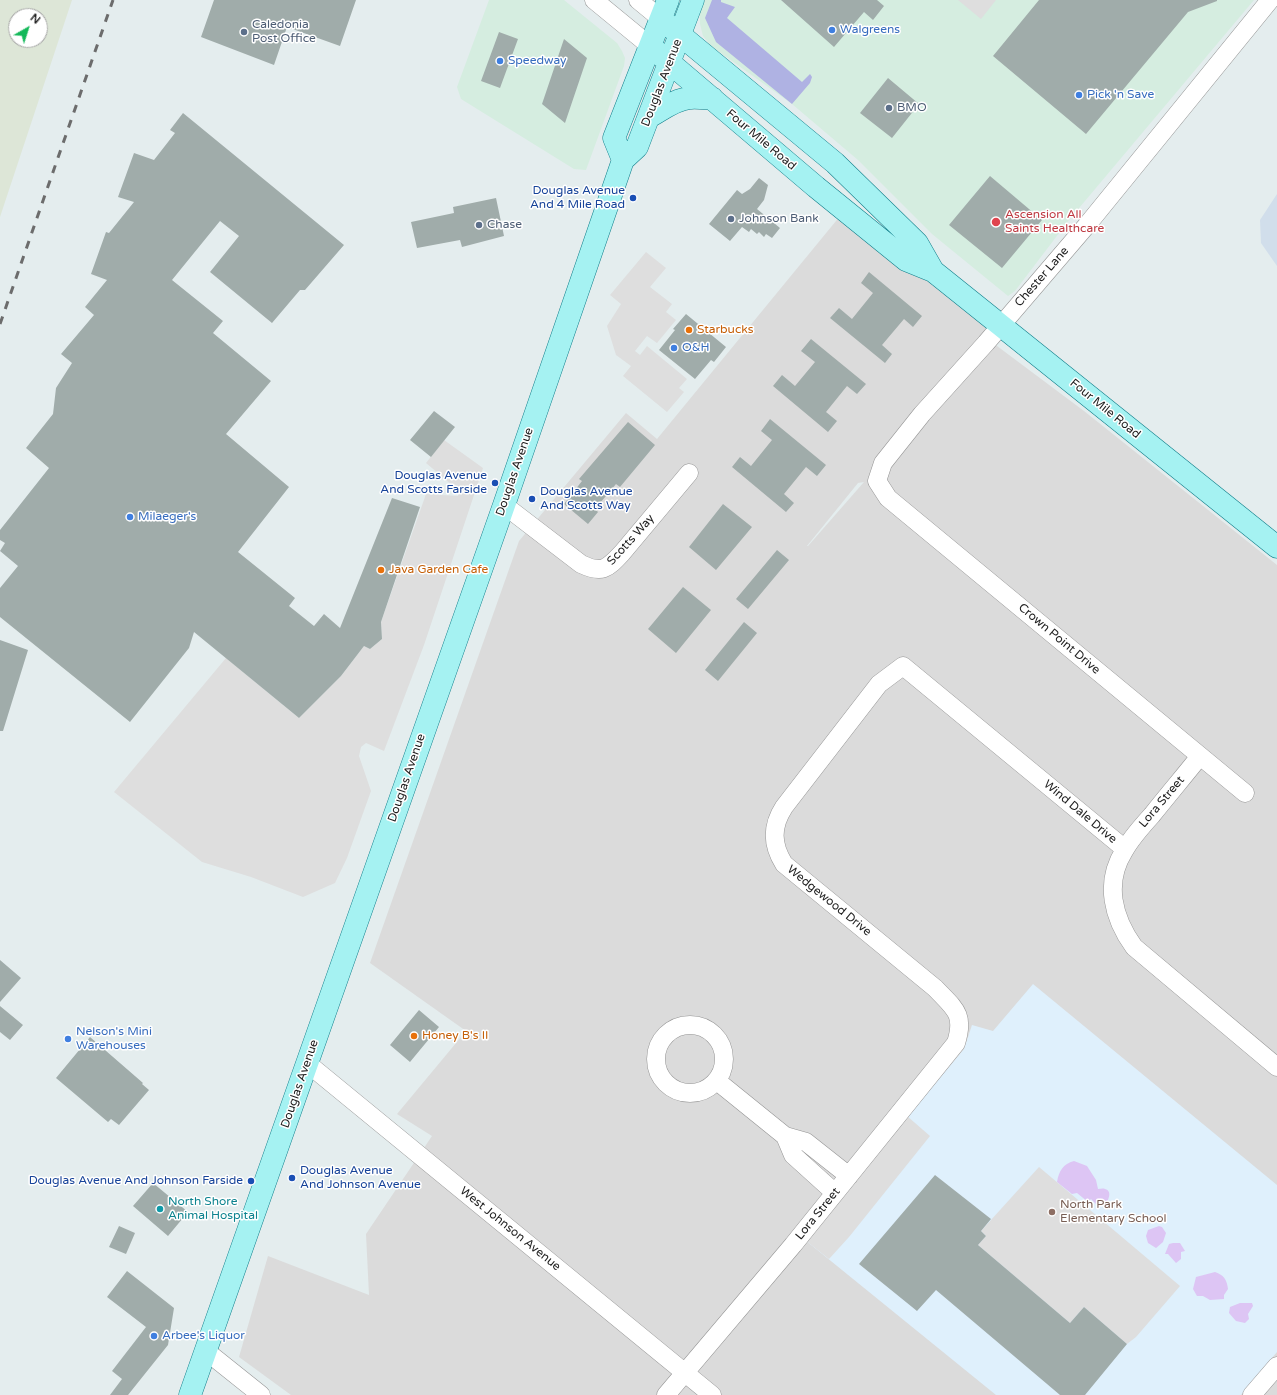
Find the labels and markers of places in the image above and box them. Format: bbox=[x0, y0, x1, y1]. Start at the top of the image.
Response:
place label: Caledonia Post Office bbox=[252, 18, 316, 46]
place label: Walgreens bbox=[840, 23, 900, 37]
marker: Walgreens bbox=[827, 25, 837, 35]
marker: Caledonia Post Office bbox=[239, 27, 249, 37]
place label: Speedway bbox=[508, 54, 567, 68]
marker: Speedway bbox=[495, 56, 505, 66]
place label: Pick 'n Save bbox=[1087, 88, 1154, 102]
marker: Pick 'n Save bbox=[1074, 90, 1084, 100]
place label: BMO bbox=[897, 101, 927, 115]
marker: BMO bbox=[884, 103, 894, 113]
place label: Douglas Avenue And 4 Mile Road bbox=[530, 184, 625, 212]
marker: Douglas Avenue And 4 Mile Road bbox=[628, 193, 638, 203]
place label: Ascension All Saints Healthcare bbox=[1005, 208, 1104, 236]
place label: Johnson Bank bbox=[739, 212, 819, 226]
marker: Johnson Bank bbox=[726, 214, 736, 224]
marker: Ascension All Saints Healthcare bbox=[990, 216, 1002, 228]
place label: Chase bbox=[487, 218, 522, 232]
marker: Chase bbox=[474, 220, 484, 230]
place label: Starbucks bbox=[697, 323, 754, 337]
marker: Starbucks bbox=[684, 325, 694, 335]
place label: O&H bbox=[682, 341, 710, 355]
marker: O&H bbox=[669, 343, 679, 353]
place label: Douglas Avenue And Scotts Farside bbox=[380, 469, 487, 497]
marker: Douglas Avenue And Scotts Farside bbox=[490, 478, 500, 488]
place label: Douglas Avenue And Scotts Way bbox=[540, 485, 633, 513]
marker: Douglas Avenue And Scotts Way bbox=[527, 494, 537, 504]
place label: Milaeger's bbox=[138, 510, 196, 524]
marker: Milaeger's bbox=[125, 512, 135, 522]
place label: Java Garden Cafe bbox=[389, 563, 488, 577]
marker: Java Garden Cafe bbox=[376, 565, 386, 575]
place label: Nelson's Mini Warehouses bbox=[76, 1025, 152, 1053]
place label: Honey B's II bbox=[422, 1029, 488, 1043]
marker: Honey B's II bbox=[409, 1031, 419, 1041]
marker: Nelson's Mini Warehouses bbox=[63, 1034, 73, 1044]
place label: Douglas Avenue And Johnson Avenue bbox=[300, 1164, 421, 1192]
marker: Douglas Avenue And Johnson Avenue bbox=[287, 1173, 297, 1183]
place label: Douglas Avenue And Johnson Farside bbox=[29, 1174, 243, 1188]
marker: Douglas Avenue And Johnson Farside bbox=[246, 1176, 256, 1186]
place label: North Shore Animal Hospital bbox=[168, 1195, 258, 1223]
place label: North Park Elementary School bbox=[1060, 1198, 1167, 1226]
marker: North Shore Animal Hospital bbox=[155, 1204, 165, 1214]
marker: North Park Elementary School bbox=[1047, 1207, 1057, 1217]
place label: Arbee's Liquor bbox=[162, 1329, 245, 1343]
marker: Arbee's Liquor bbox=[149, 1331, 159, 1341]

